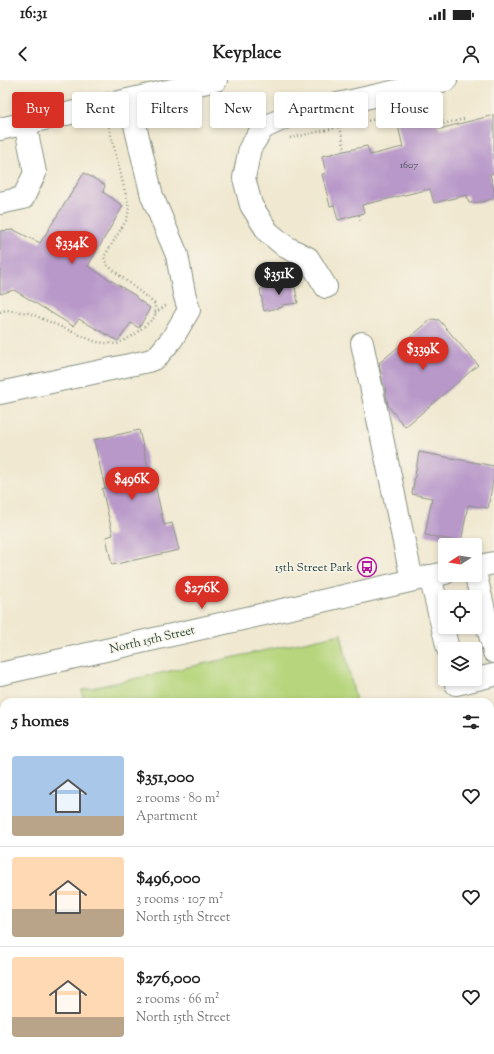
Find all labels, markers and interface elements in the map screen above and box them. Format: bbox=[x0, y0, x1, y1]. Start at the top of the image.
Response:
text: 16:31 bbox=[20, 4, 47, 25]
text: Keyplace bbox=[213, 41, 281, 67]
icon: back bbox=[12, 43, 34, 65]
icon: person bbox=[460, 43, 482, 65]
chip: Buy bbox=[12, 92, 64, 128]
chip: Rent bbox=[72, 92, 129, 128]
chip: Filters bbox=[137, 92, 202, 128]
chip: New bbox=[210, 92, 266, 128]
chip: Apartment bbox=[274, 92, 368, 128]
chip: House bbox=[376, 92, 443, 128]
house number: 1607 bbox=[400, 158, 418, 173]
pin: $334K bbox=[44, 231, 100, 265]
text: $334K bbox=[55, 235, 89, 253]
pin: $351K bbox=[251, 262, 307, 296]
text: $351K bbox=[264, 266, 294, 284]
pin: $339K bbox=[395, 337, 451, 371]
text: $339K bbox=[406, 341, 440, 359]
pin: $496K bbox=[104, 467, 160, 501]
text: $496K bbox=[114, 471, 150, 489]
north arrow bbox=[438, 538, 482, 582]
map controls bbox=[438, 538, 482, 686]
bus stop icon: 15th Street Park bbox=[356, 556, 378, 578]
place label: 15th Street Park bbox=[275, 559, 353, 577]
pin: $276K bbox=[174, 576, 230, 610]
text: $276K bbox=[184, 580, 220, 598]
button: locate bbox=[438, 590, 482, 634]
street label: North 15th Street bbox=[108, 621, 197, 659]
button: layers bbox=[438, 642, 482, 686]
text: 5 homes bbox=[12, 710, 69, 734]
icon: filters bbox=[460, 711, 482, 733]
text: $351,000 bbox=[136, 766, 194, 790]
icon: home bbox=[44, 772, 92, 820]
icon: heart bbox=[460, 785, 482, 807]
text: 2 rooms · 80 m² bbox=[136, 790, 220, 808]
text: Apartment bbox=[136, 808, 197, 826]
text: $496,000 bbox=[136, 867, 201, 891]
icon: home bbox=[44, 873, 92, 921]
icon: heart bbox=[460, 886, 482, 908]
text: 3 rooms · 107 m² bbox=[136, 891, 223, 909]
text: North 15th Street bbox=[136, 909, 230, 927]
text: $276,000 bbox=[136, 967, 200, 991]
icon: home bbox=[44, 973, 92, 1021]
icon: heart bbox=[460, 986, 482, 1008]
text: 2 rooms · 66 m² bbox=[136, 991, 219, 1009]
text: North 15th Street bbox=[136, 1009, 230, 1027]

